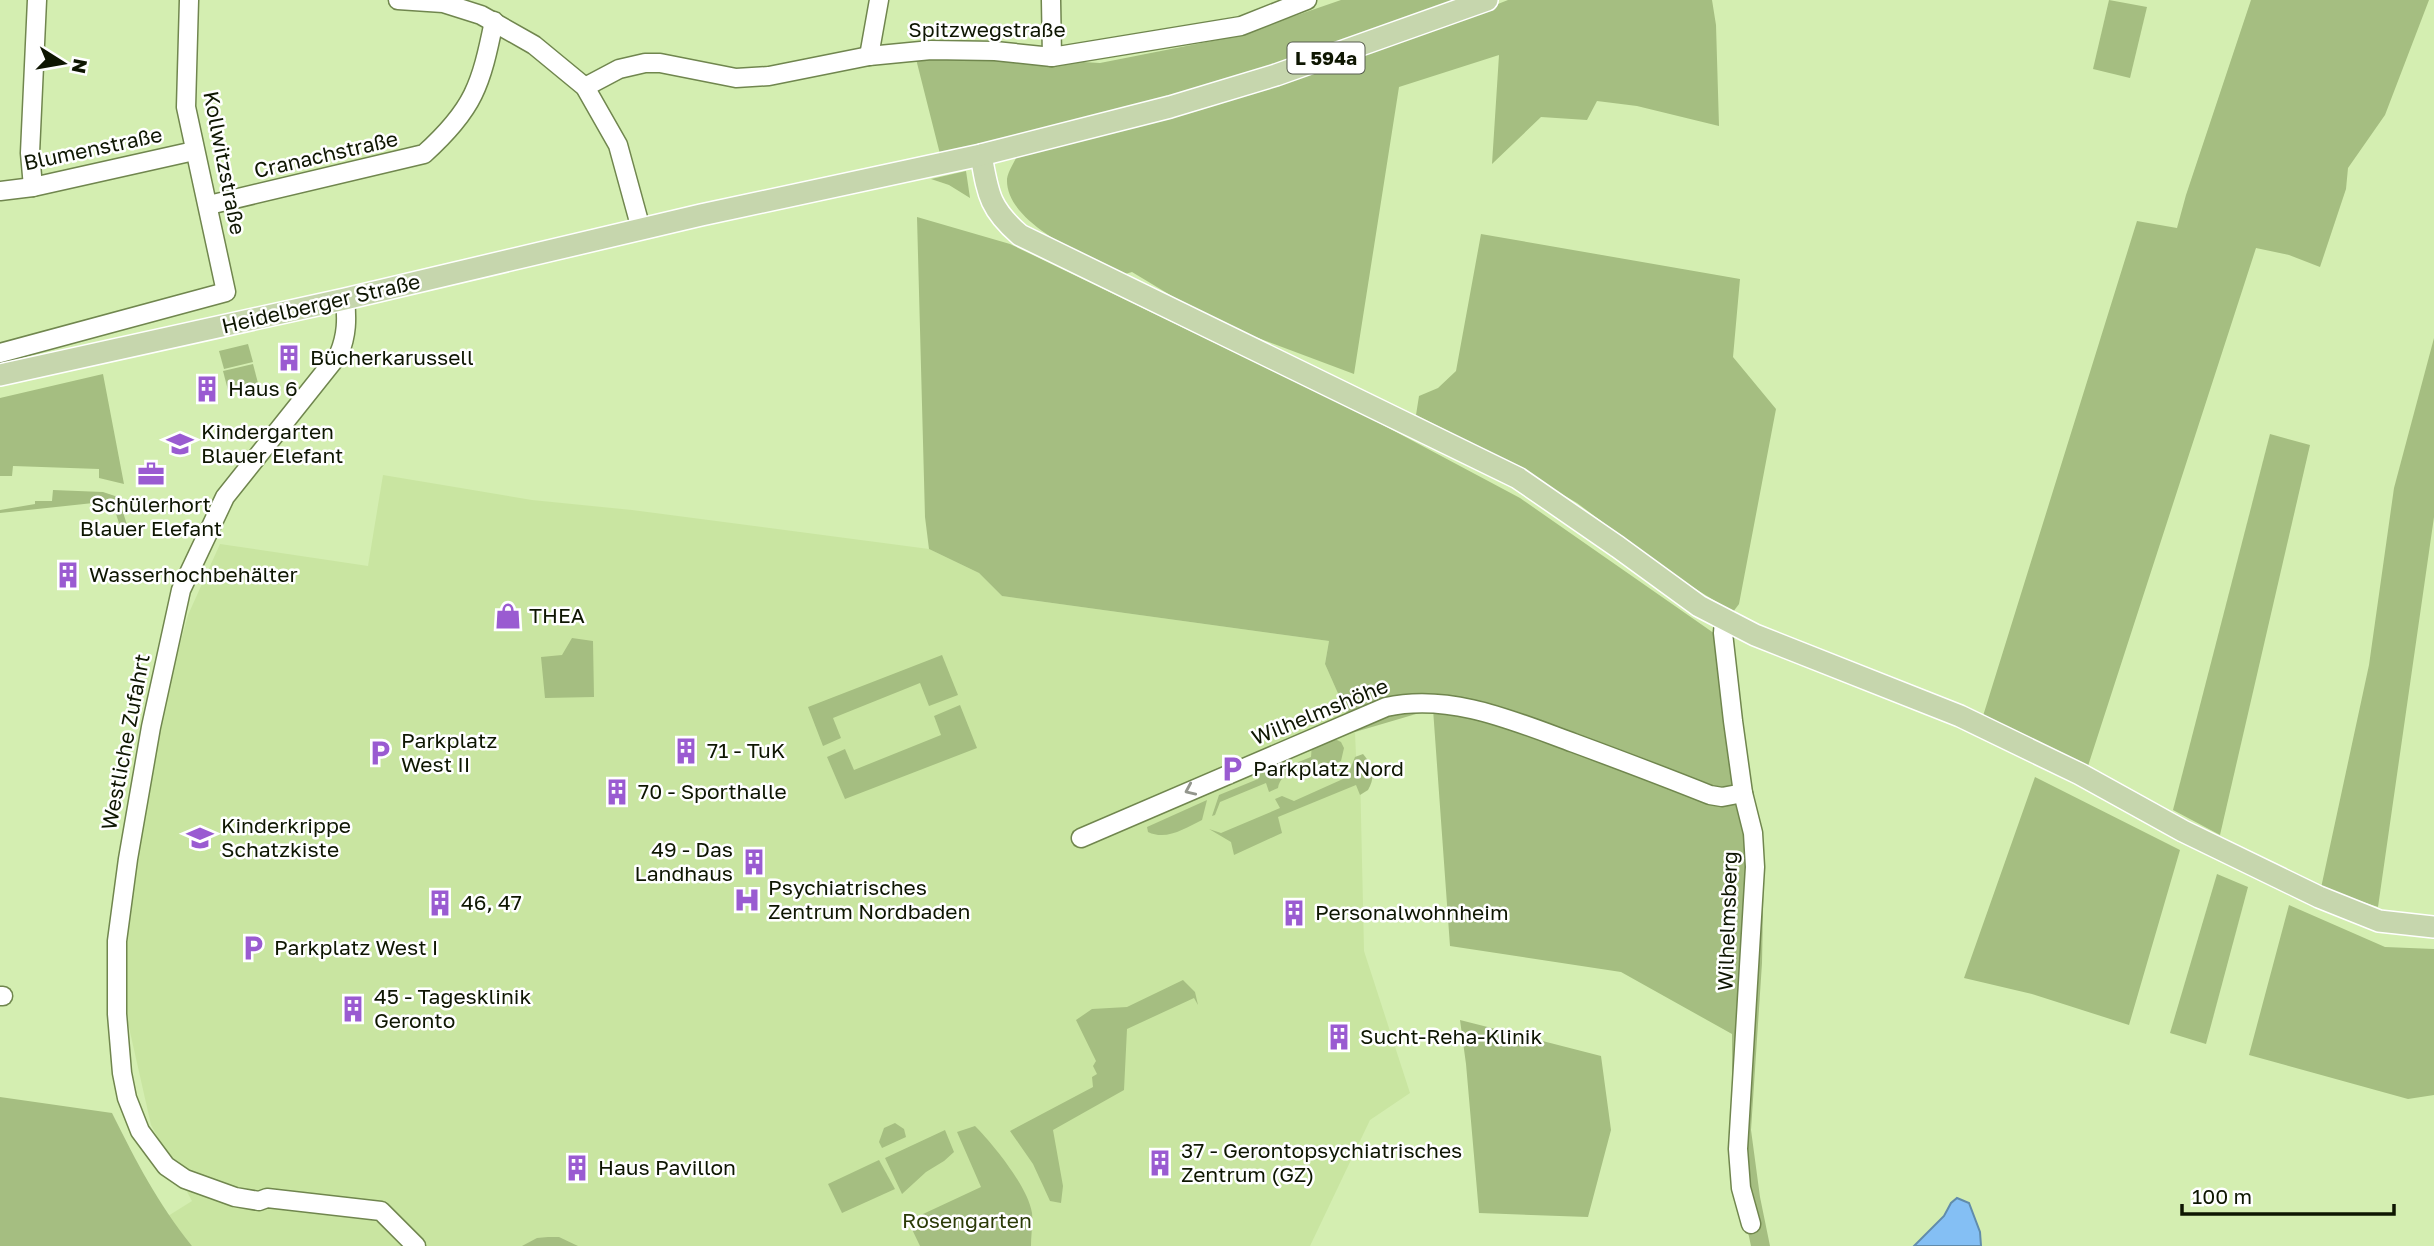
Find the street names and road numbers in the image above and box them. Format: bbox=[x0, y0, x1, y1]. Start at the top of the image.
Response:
street label: Spitzwegstraße bbox=[908, 16, 1066, 42]
road number: L 594a bbox=[1288, 43, 1364, 74]
street label: Kollwitzstraße bbox=[198, 89, 252, 237]
street label: Blumenstraße bbox=[21, 121, 164, 175]
street label: Cranachstraße bbox=[251, 125, 400, 183]
street label: Heidelberger Straße bbox=[219, 268, 423, 339]
street label: Westliche Zufahrt bbox=[95, 651, 155, 832]
street label: Wilhelmshöhe bbox=[1248, 672, 1392, 750]
street label: Wilhelmsberg bbox=[1712, 851, 1742, 991]

